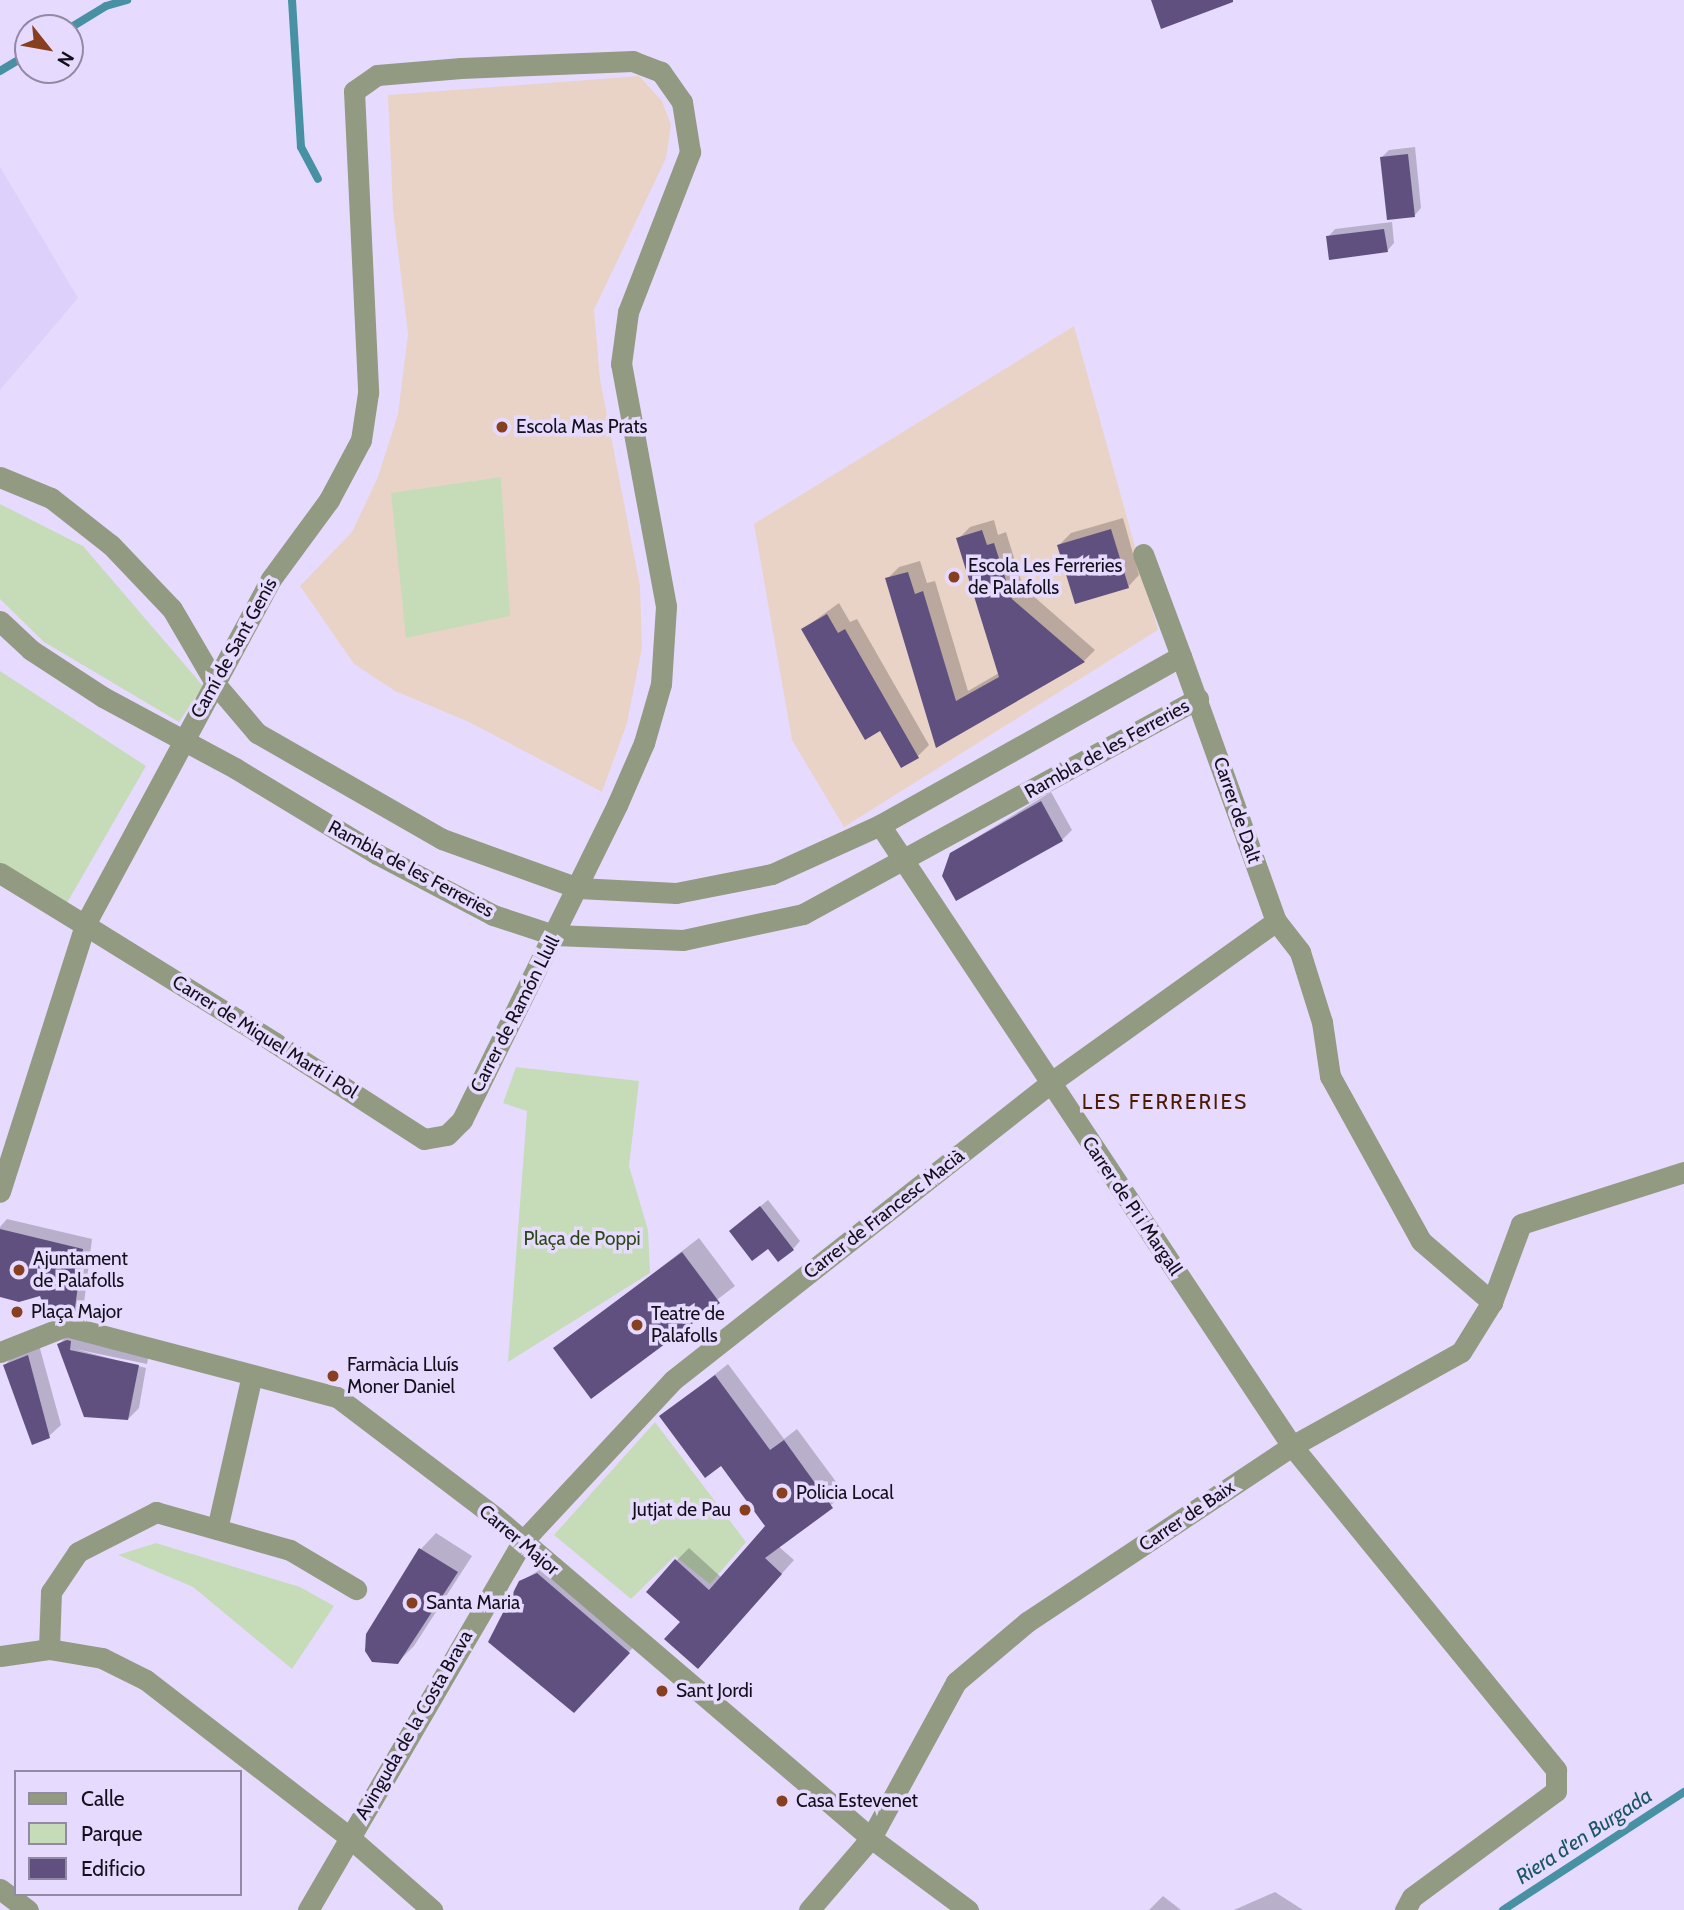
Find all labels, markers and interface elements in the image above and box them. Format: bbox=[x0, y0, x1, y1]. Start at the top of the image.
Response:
north arrow bbox=[14, 14, 84, 84]
text: N bbox=[52, 47, 79, 71]
place label: Escola Mas Prats bbox=[516, 416, 647, 438]
marker: Escola Mas Prats bbox=[494, 419, 510, 435]
place label: Escola Les Ferreries de Palafolls bbox=[968, 555, 1122, 599]
marker: Escola Les Ferreries de Palafolls bbox=[946, 569, 962, 585]
street label: Camí de Sant Genís bbox=[186, 574, 282, 722]
street label: Rambla de les Ferreries bbox=[1021, 694, 1193, 804]
street label: Carrer de Dalt bbox=[1208, 754, 1266, 866]
street label: Rambla de les Ferreries bbox=[324, 816, 498, 922]
street label: Carrer de Ramón Llull bbox=[466, 932, 564, 1096]
street label: Carrer de Miquel Martí i Pol bbox=[168, 971, 362, 1103]
district label: LES FERRERIES bbox=[1083, 1089, 1247, 1115]
street label: Carrer de Pi i Margall bbox=[1077, 1132, 1187, 1280]
street label: Carrer de Francesc Macià bbox=[799, 1144, 969, 1284]
park label: Plaça de Poppi bbox=[523, 1228, 641, 1250]
place label: Ajuntament de Palafolls bbox=[33, 1248, 128, 1292]
marker: Ajuntament de Palafolls bbox=[11, 1262, 27, 1278]
place label: Plaça Major bbox=[31, 1301, 122, 1323]
place label: Teatre de Palafolls bbox=[651, 1303, 725, 1347]
marker: Plaça Major bbox=[9, 1304, 25, 1320]
marker: Teatre de Palafolls bbox=[629, 1317, 645, 1333]
place label: Farmàcia Lluís Moner Daniel bbox=[347, 1354, 459, 1398]
marker: Farmàcia Lluís Moner Daniel bbox=[325, 1368, 341, 1384]
street label: Carrer de Baix bbox=[1135, 1476, 1239, 1556]
place label: Policia Local bbox=[796, 1482, 894, 1504]
marker: Policia Local bbox=[774, 1485, 790, 1501]
place label: Jutjat de Pau bbox=[632, 1499, 731, 1521]
street label: Carrer Major bbox=[474, 1500, 564, 1580]
marker: Jutjat de Pau bbox=[737, 1502, 753, 1518]
place label: Santa Maria bbox=[426, 1592, 520, 1614]
marker: Santa Maria bbox=[404, 1595, 420, 1611]
street label: Avinguda de la Costa Brava bbox=[350, 1626, 478, 1824]
place label: Sant Jordi bbox=[676, 1680, 753, 1702]
marker: Sant Jordi bbox=[654, 1683, 670, 1699]
legend bbox=[14, 1770, 242, 1896]
water label: Riera d'en Burgada bbox=[1511, 1783, 1657, 1889]
text: Calle bbox=[81, 1786, 125, 1811]
place label: Casa Estevenet bbox=[796, 1790, 918, 1812]
marker: Casa Estevenet bbox=[774, 1793, 790, 1809]
text: Parque bbox=[81, 1821, 143, 1846]
text: Edificio bbox=[81, 1856, 145, 1881]

